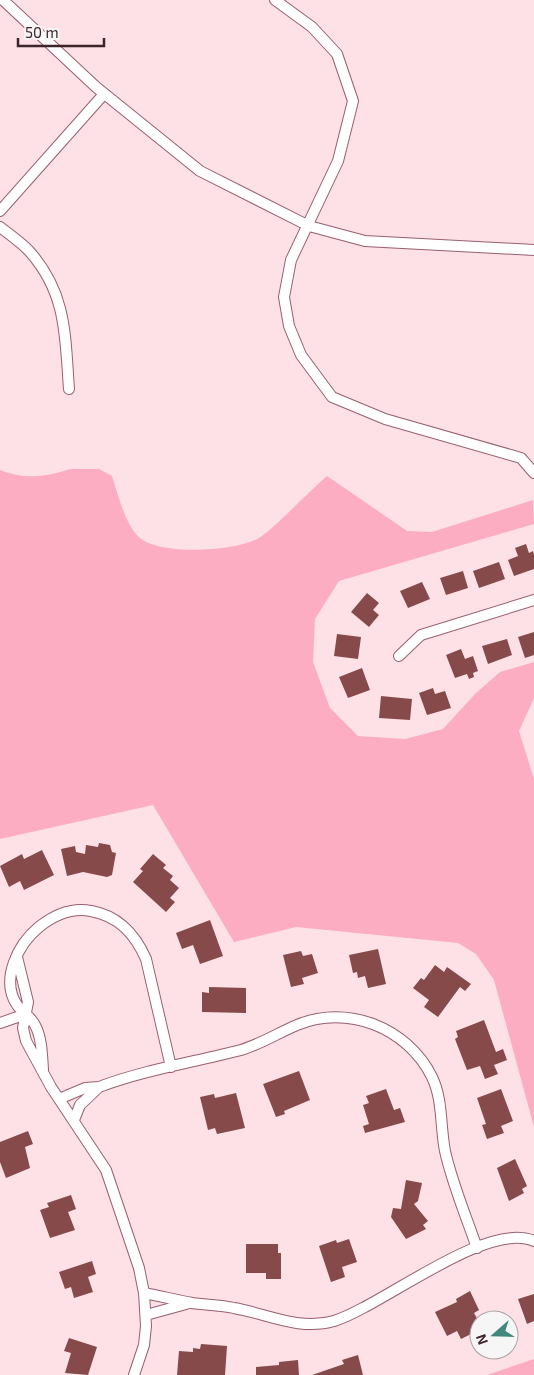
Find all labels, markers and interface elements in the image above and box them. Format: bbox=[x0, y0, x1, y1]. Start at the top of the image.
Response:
scale bar bbox=[18, 15, 104, 47]
text: 50 m bbox=[25, 23, 59, 41]
north arrow bbox=[469, 1310, 519, 1360]
text: N bbox=[472, 1332, 491, 1347]

